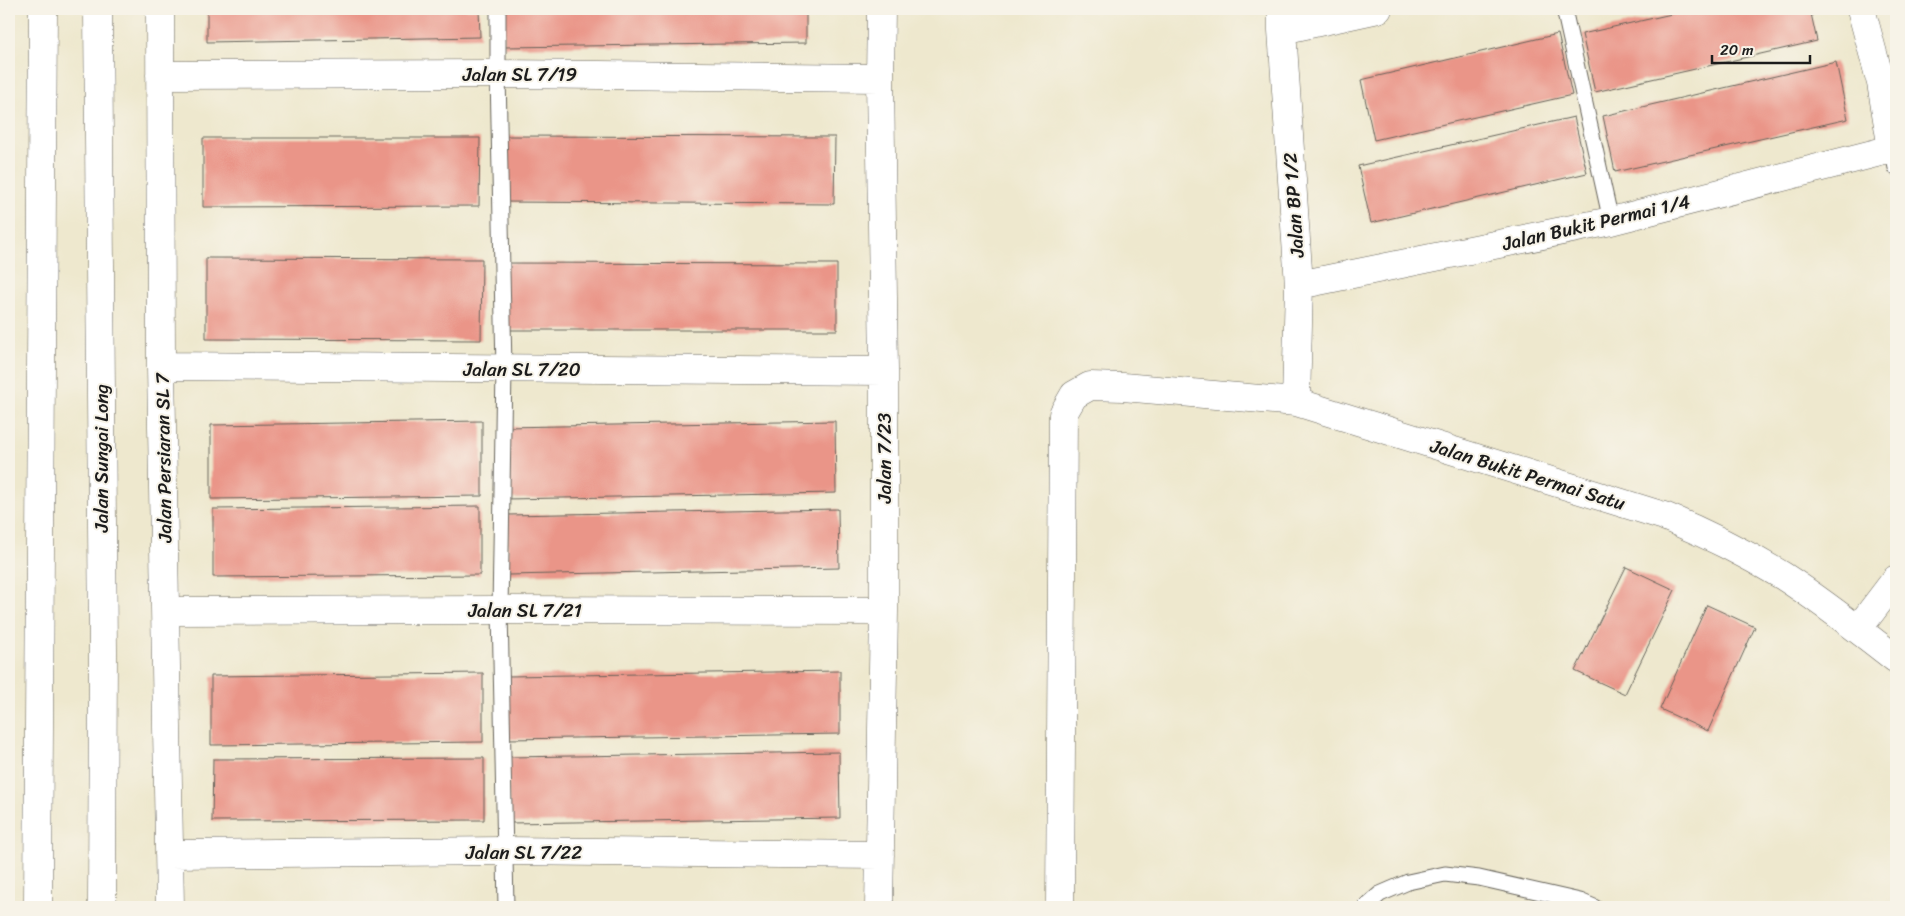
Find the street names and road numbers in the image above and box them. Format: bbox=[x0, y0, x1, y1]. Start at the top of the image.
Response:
street label: Jalan SL 7/19 bbox=[462, 58, 577, 91]
street label: Jalan BP 1/2 bbox=[1273, 151, 1314, 260]
street label: Jalan Bukit Permai 1/4 bbox=[1498, 185, 1693, 260]
street label: Jalan SL 7/20 bbox=[462, 353, 581, 386]
street label: Jalan Persiaran SL 7 bbox=[146, 372, 181, 544]
street label: Jalan Sungai Long bbox=[85, 384, 118, 533]
street label: Jalan 7/23 bbox=[868, 412, 901, 504]
street label: Jalan Bukit Permai Satu bbox=[1425, 429, 1629, 520]
street label: Jalan SL 7/21 bbox=[467, 594, 582, 627]
street label: Jalan SL 7/22 bbox=[465, 836, 582, 869]

